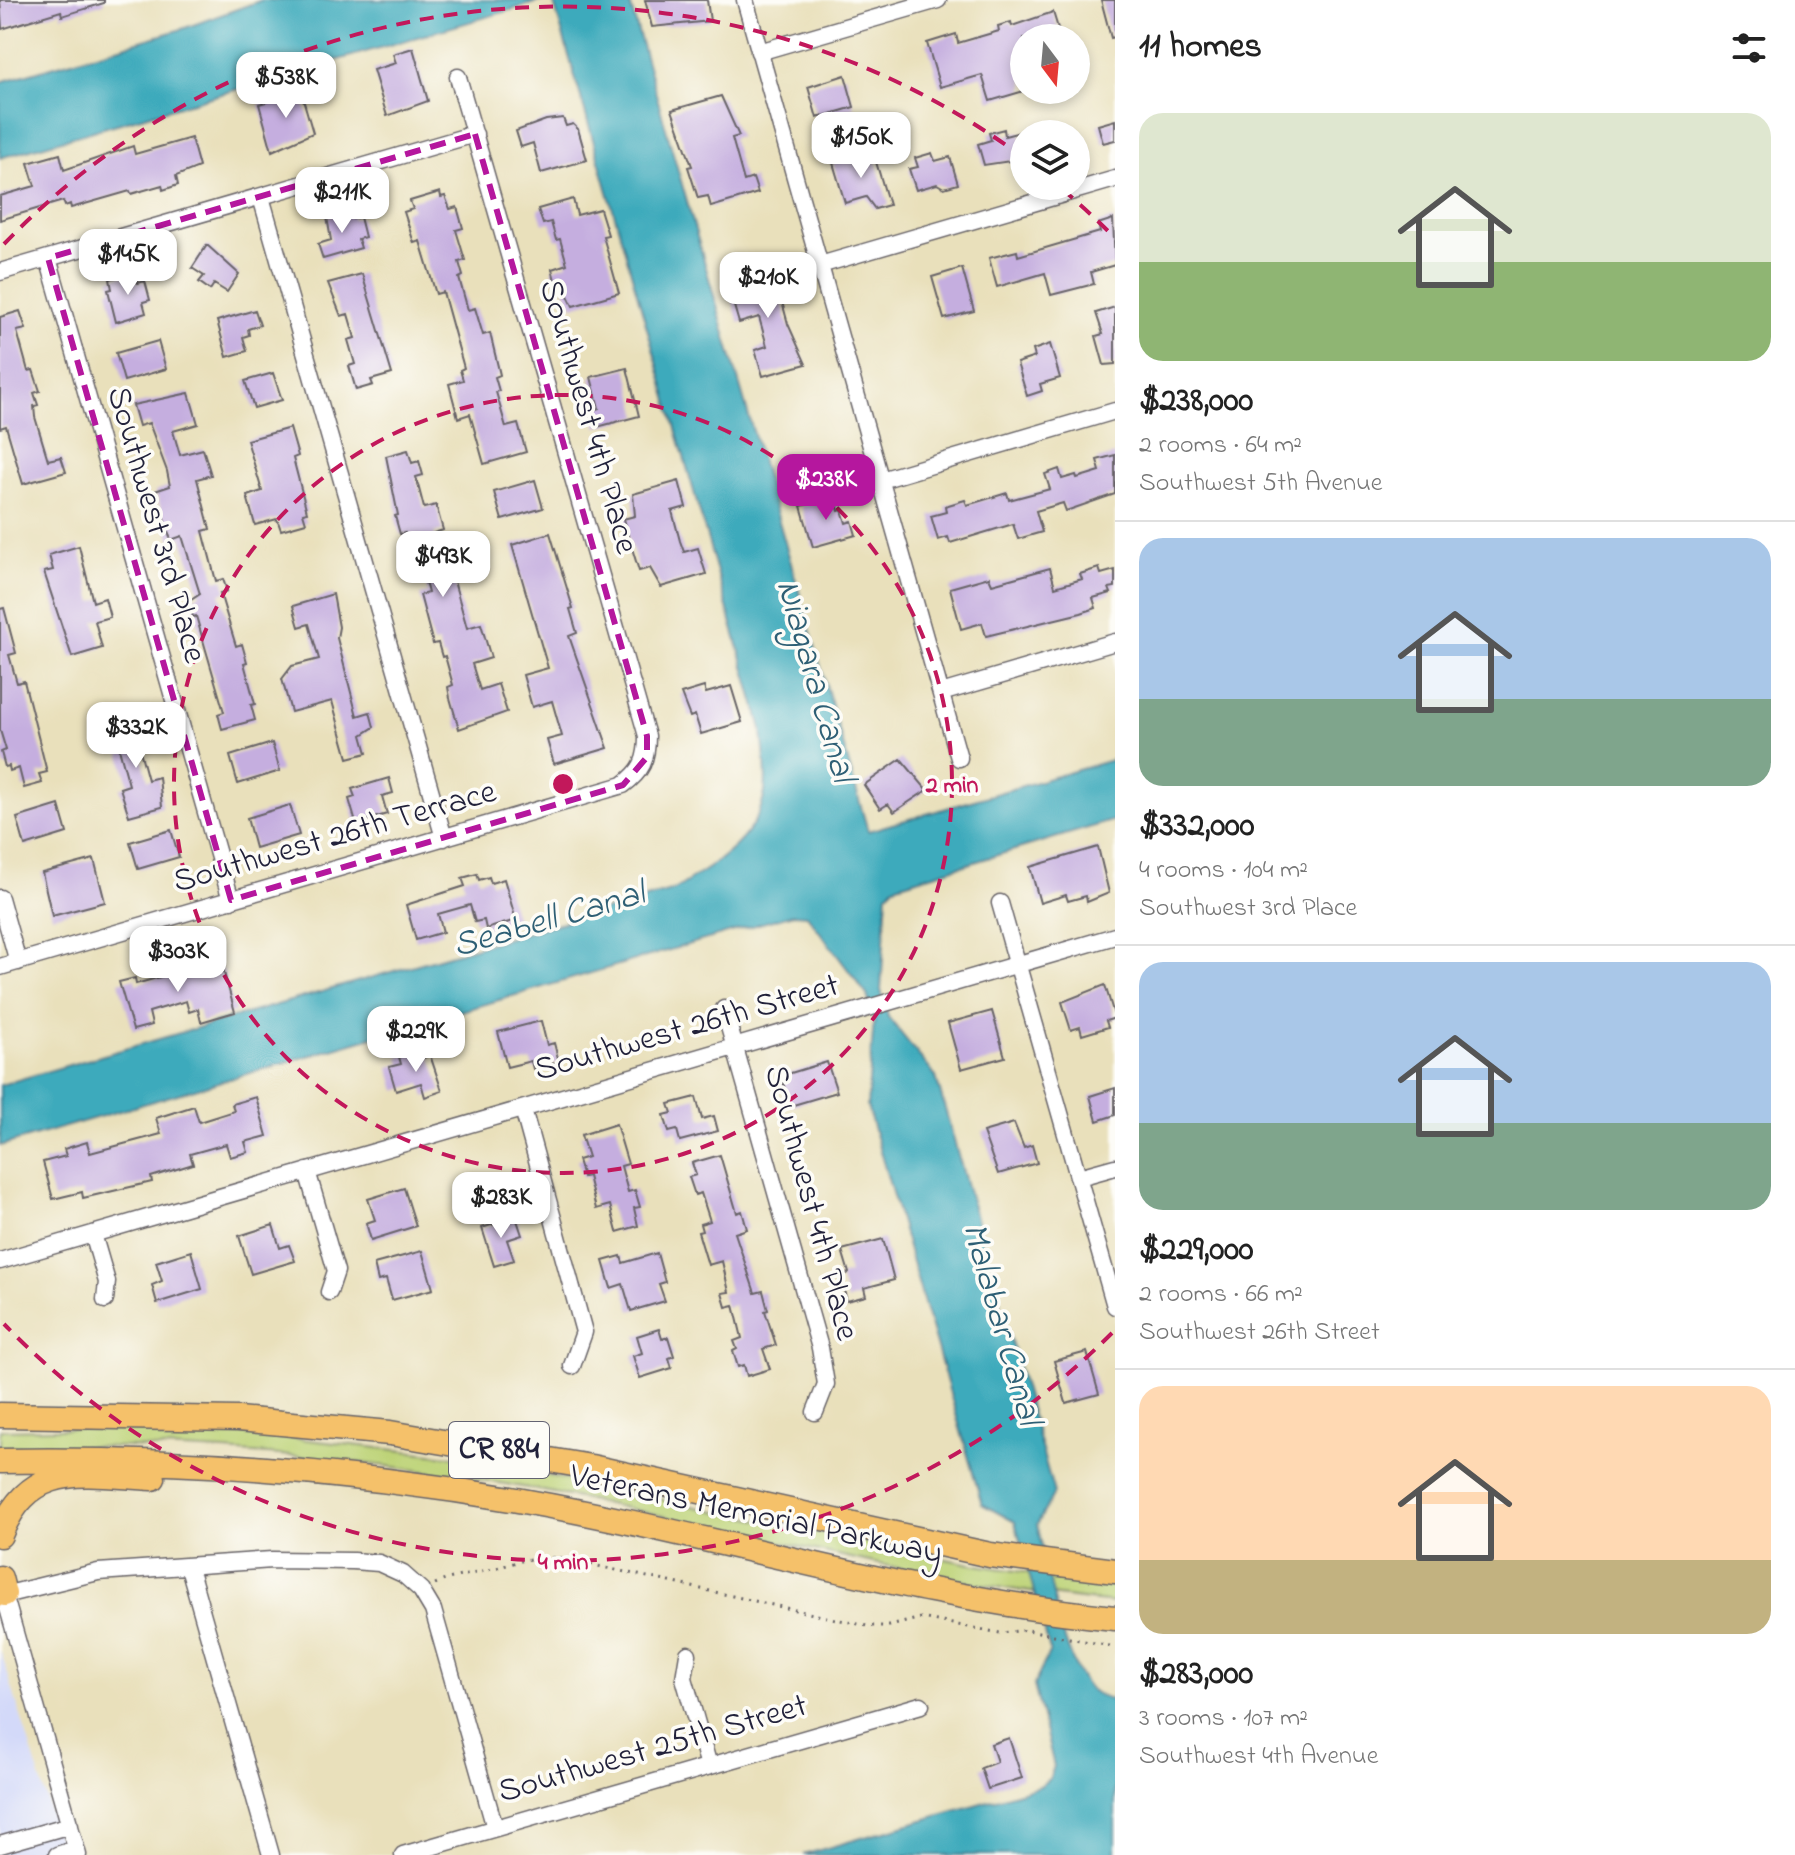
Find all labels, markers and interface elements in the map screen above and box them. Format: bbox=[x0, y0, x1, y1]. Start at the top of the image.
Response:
text: 11 homes bbox=[1139, 23, 1262, 73]
north arrow bbox=[1010, 24, 1090, 104]
map controls bbox=[1010, 24, 1090, 200]
icon: filters bbox=[1727, 26, 1771, 70]
pin: $538K bbox=[230, 52, 342, 120]
text: $538K bbox=[254, 59, 318, 97]
pin: $150K bbox=[805, 112, 917, 180]
text: $150K bbox=[830, 119, 892, 157]
button: layers bbox=[1010, 120, 1090, 200]
icon: home bbox=[1383, 165, 1527, 309]
pin: $211K bbox=[286, 167, 398, 235]
text: $211K bbox=[313, 174, 371, 212]
pin: $145K bbox=[72, 229, 184, 297]
text: $145K bbox=[97, 236, 159, 274]
pin: $210K bbox=[712, 252, 824, 320]
text: $210K bbox=[738, 259, 798, 297]
street label: Southwest 4th Place bbox=[524, 274, 650, 561]
text: $238,000 bbox=[1139, 377, 1253, 427]
street label: Southwest 3rd Place bbox=[92, 381, 219, 670]
text: 2 rooms · 64 m² bbox=[1139, 427, 1302, 465]
pin: $238K bbox=[770, 454, 882, 522]
text: $238K bbox=[795, 461, 857, 499]
text: Southwest 5th Avenue bbox=[1139, 465, 1382, 503]
pin: $493K bbox=[387, 531, 499, 599]
text: $493K bbox=[414, 538, 472, 576]
water label: Niagara Canal bbox=[760, 574, 869, 792]
icon: home bbox=[1383, 590, 1527, 734]
pin: $332K bbox=[80, 702, 192, 770]
text: $332K bbox=[105, 709, 167, 747]
street label: Southwest 26th Terrace bbox=[168, 768, 503, 908]
text: 2 min bbox=[925, 769, 979, 804]
centre of rings bbox=[549, 770, 577, 798]
text: $332,000 bbox=[1139, 802, 1254, 852]
text: 4 rooms · 104 m² bbox=[1139, 852, 1308, 890]
water label: Seabell Canal bbox=[447, 867, 655, 974]
text: Southwest 3rd Place bbox=[1139, 890, 1357, 928]
pin: $303K bbox=[122, 926, 234, 994]
text: $303K bbox=[147, 933, 209, 971]
street label: Southwest 26th Street bbox=[529, 962, 845, 1096]
pin: $229K bbox=[360, 1006, 472, 1074]
text: $229K bbox=[385, 1013, 447, 1051]
icon: home bbox=[1383, 1014, 1527, 1158]
street label: Southwest 4th Place bbox=[749, 1060, 871, 1347]
pin: $283K bbox=[445, 1172, 557, 1240]
text: $283K bbox=[470, 1179, 532, 1217]
water label: Malabar Canal bbox=[946, 1217, 1055, 1435]
text: $229,000 bbox=[1139, 1226, 1254, 1276]
text: 2 rooms · 66 m² bbox=[1139, 1276, 1303, 1314]
text: Southwest 26th Street bbox=[1139, 1314, 1380, 1352]
road number: CR 884 bbox=[449, 1422, 549, 1478]
icon: home bbox=[1383, 1438, 1527, 1582]
street label: Veterans Memorial Parkway bbox=[564, 1452, 947, 1580]
text: 4 min bbox=[538, 1546, 588, 1581]
text: $283,000 bbox=[1139, 1650, 1253, 1700]
street label: Southwest 25th Street bbox=[493, 1682, 813, 1818]
text: 3 rooms · 107 m² bbox=[1139, 1700, 1308, 1738]
text: Southwest 4th Avenue bbox=[1139, 1738, 1378, 1776]

